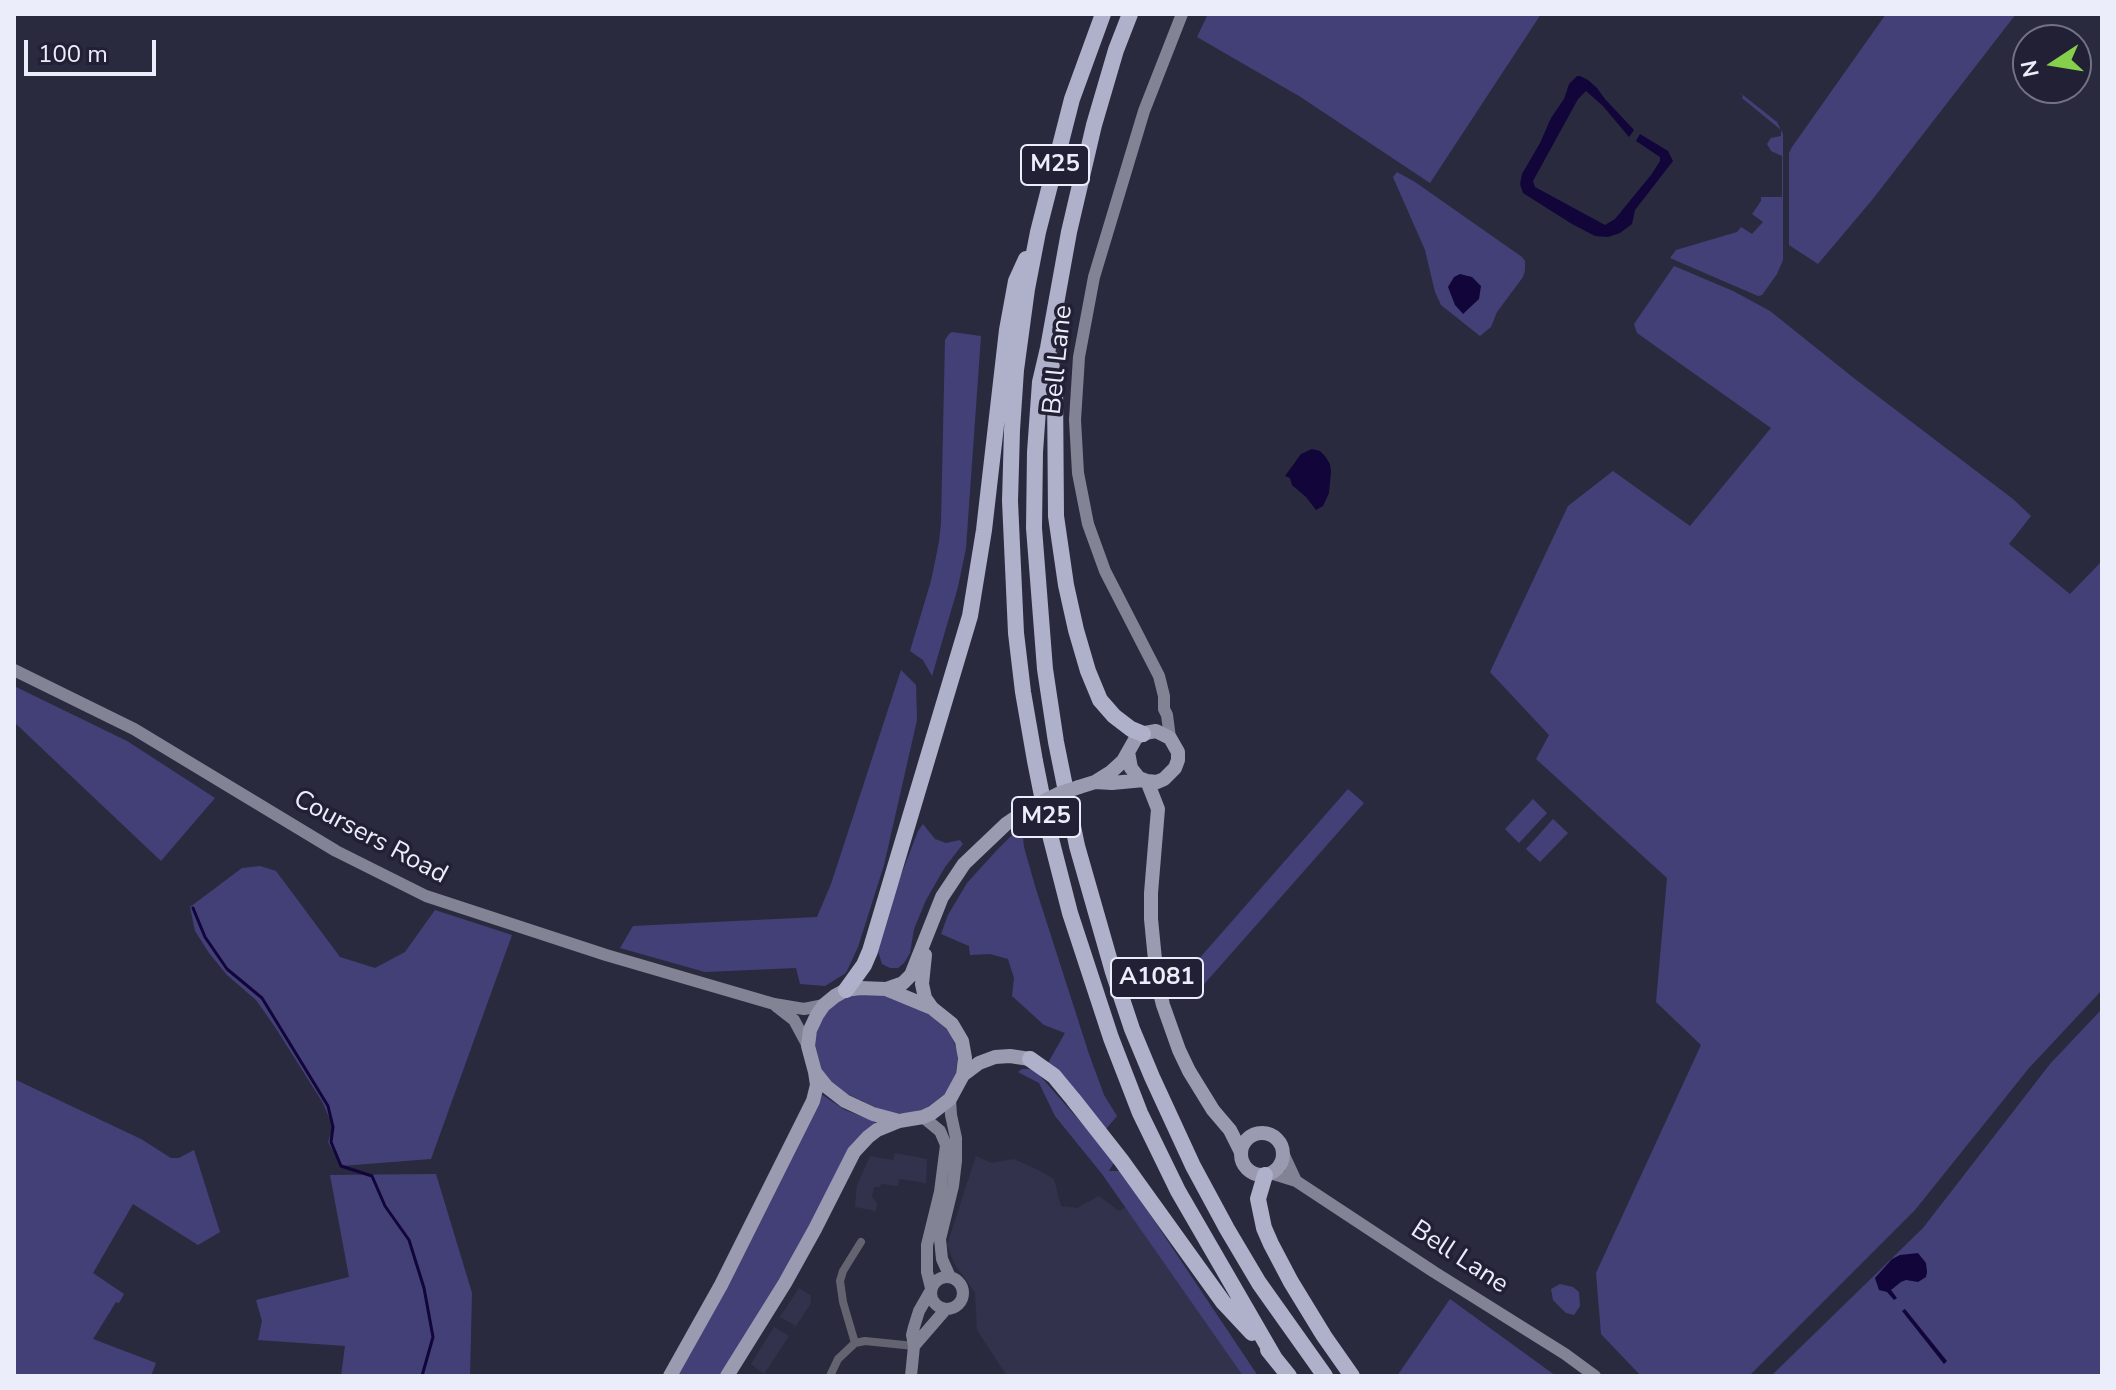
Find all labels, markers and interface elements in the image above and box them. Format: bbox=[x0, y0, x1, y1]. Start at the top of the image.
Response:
scale bar bbox=[28, 24, 160, 74]
north arrow bbox=[2012, 24, 2092, 104]
text: 100 m bbox=[38, 38, 108, 70]
text: N bbox=[2014, 57, 2047, 80]
road number: M25 bbox=[1021, 145, 1089, 185]
street label: Bell Lane bbox=[1038, 304, 1080, 416]
street label: Coursers Road bbox=[288, 784, 452, 892]
road number: M25 bbox=[1012, 797, 1080, 837]
road number: A1081 bbox=[1111, 958, 1203, 998]
street label: Bell Lane bbox=[1404, 1215, 1514, 1301]

